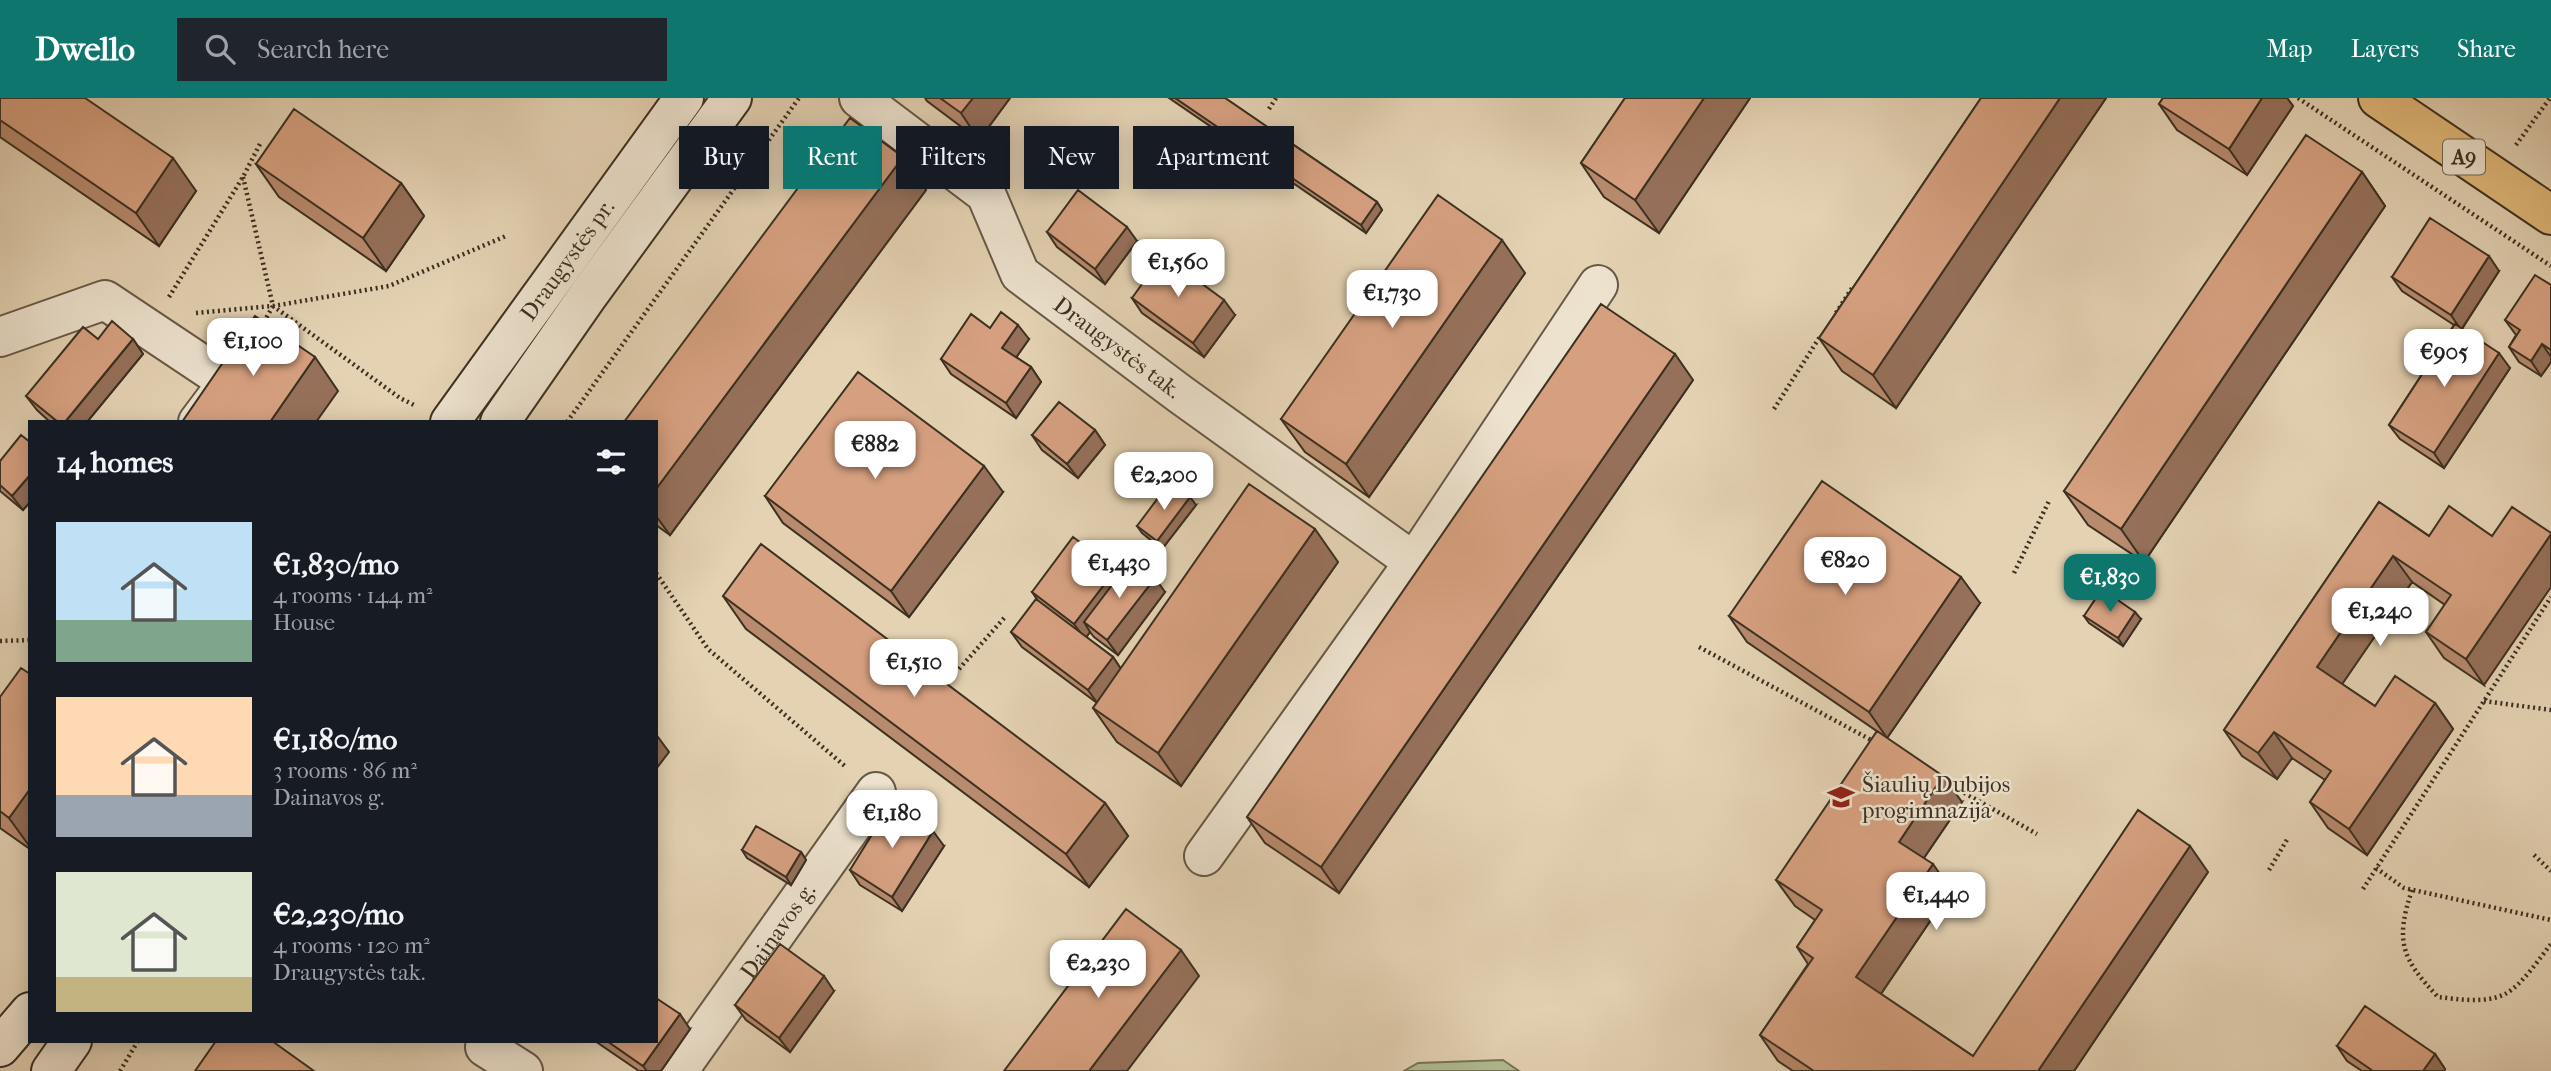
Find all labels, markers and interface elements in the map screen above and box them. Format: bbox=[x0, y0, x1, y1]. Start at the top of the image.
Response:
search box bbox=[177, 18, 667, 81]
text: Dwello bbox=[35, 30, 135, 69]
icon: search bbox=[201, 30, 239, 68]
text: Search here bbox=[257, 34, 389, 65]
text: Map bbox=[2267, 35, 2313, 63]
text: Layers bbox=[2351, 35, 2419, 63]
text: Share bbox=[2457, 35, 2516, 63]
chip: Buy bbox=[679, 126, 769, 189]
chip: Rent bbox=[783, 126, 882, 189]
chip: Filters bbox=[896, 126, 1010, 189]
chip: New bbox=[1024, 126, 1119, 189]
chip: Apartment bbox=[1133, 126, 1294, 189]
road number: A9 bbox=[2443, 140, 2485, 174]
street label: Draugystės pr. bbox=[514, 194, 620, 326]
pin: €1,560 bbox=[1121, 240, 1235, 299]
text: €1,560 bbox=[1148, 248, 1208, 275]
pin: €1,730 bbox=[1335, 271, 1449, 330]
text: €1,730 bbox=[1363, 279, 1421, 306]
street label: Draugystės tak. bbox=[1048, 291, 1187, 404]
pin: €1,100 bbox=[196, 318, 310, 378]
text: €1,100 bbox=[223, 327, 283, 354]
pin: €905 bbox=[2403, 330, 2485, 389]
text: €905 bbox=[2420, 338, 2468, 365]
pin: €882 bbox=[834, 422, 916, 481]
text: €882 bbox=[851, 430, 899, 457]
icon: filters bbox=[592, 443, 630, 481]
text: 14 homes bbox=[56, 445, 173, 480]
pin: €2,200 bbox=[1107, 452, 1221, 512]
text: €2,200 bbox=[1130, 461, 1198, 488]
pin: €820 bbox=[1804, 538, 1886, 597]
pin: €1,430 bbox=[1062, 540, 1176, 600]
text: €820 bbox=[1820, 546, 1870, 573]
text: €1,830/mo bbox=[273, 547, 399, 582]
text: €1,430 bbox=[1088, 549, 1150, 576]
icon: home bbox=[112, 550, 196, 634]
pin: €1,830 bbox=[2053, 554, 2167, 614]
text: €1,830 bbox=[2080, 563, 2140, 590]
text: 4 rooms · 144 m² bbox=[273, 582, 433, 609]
pin: €1,240 bbox=[2323, 588, 2437, 648]
text: €1,240 bbox=[2348, 597, 2412, 624]
text: House bbox=[273, 609, 335, 636]
pin: €1,510 bbox=[857, 640, 971, 699]
text: €1,510 bbox=[886, 648, 942, 675]
text: €1,180/mo bbox=[273, 722, 397, 757]
icon: home bbox=[112, 725, 196, 809]
text: 3 rooms · 86 m² bbox=[273, 757, 417, 784]
place label: Šiaulių Dubijos progimnazija bbox=[1861, 771, 2010, 824]
school or university icon: Šiaulių Dubijos progimnazija bbox=[1826, 782, 1856, 812]
text: Dainavos g. bbox=[273, 784, 384, 811]
pin: €1,180 bbox=[835, 790, 949, 850]
text: €1,180 bbox=[862, 799, 922, 826]
pin: €1,440 bbox=[1879, 872, 1993, 932]
street label: Dainavos g. bbox=[734, 877, 821, 984]
text: €1,440 bbox=[1902, 881, 1970, 908]
text: €2,230/mo bbox=[273, 897, 404, 932]
icon: home bbox=[112, 900, 196, 984]
text: 4 rooms · 120 m² bbox=[273, 932, 430, 959]
pin: €2,230 bbox=[1041, 940, 1155, 1000]
text: €2,230 bbox=[1066, 949, 1130, 976]
text: Draugystės tak. bbox=[273, 959, 425, 986]

